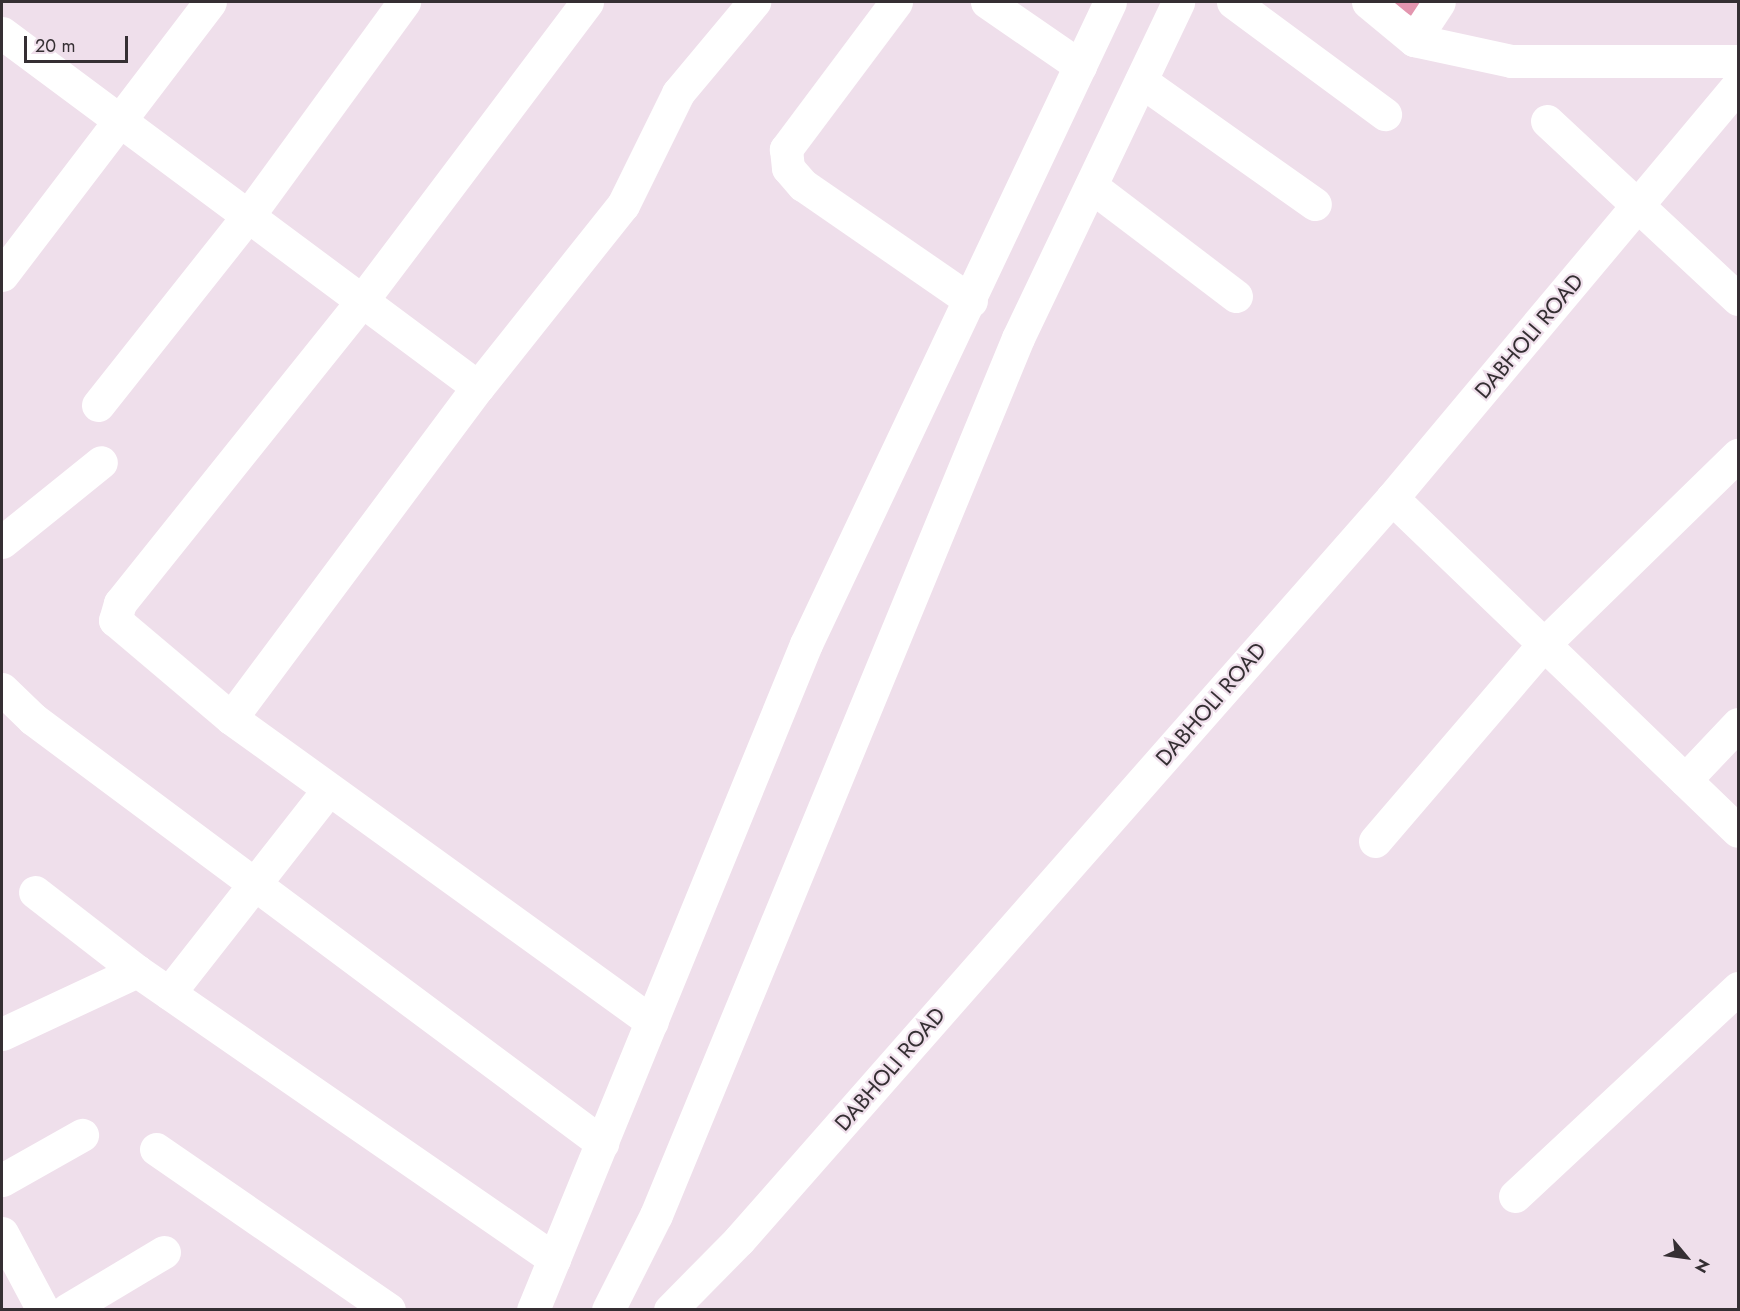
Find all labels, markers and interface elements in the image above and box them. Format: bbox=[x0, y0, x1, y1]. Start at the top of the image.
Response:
scale bar bbox=[27, 24, 130, 62]
text: 20 m bbox=[35, 33, 75, 59]
street label: DABHOLI ROAD bbox=[1469, 268, 1589, 404]
street label: DABHOLI ROAD bbox=[1150, 637, 1272, 771]
street label: DABHOLI ROAD bbox=[829, 1002, 951, 1136]
north arrow bbox=[1656, 1227, 1716, 1287]
text: N bbox=[1689, 1255, 1715, 1277]

